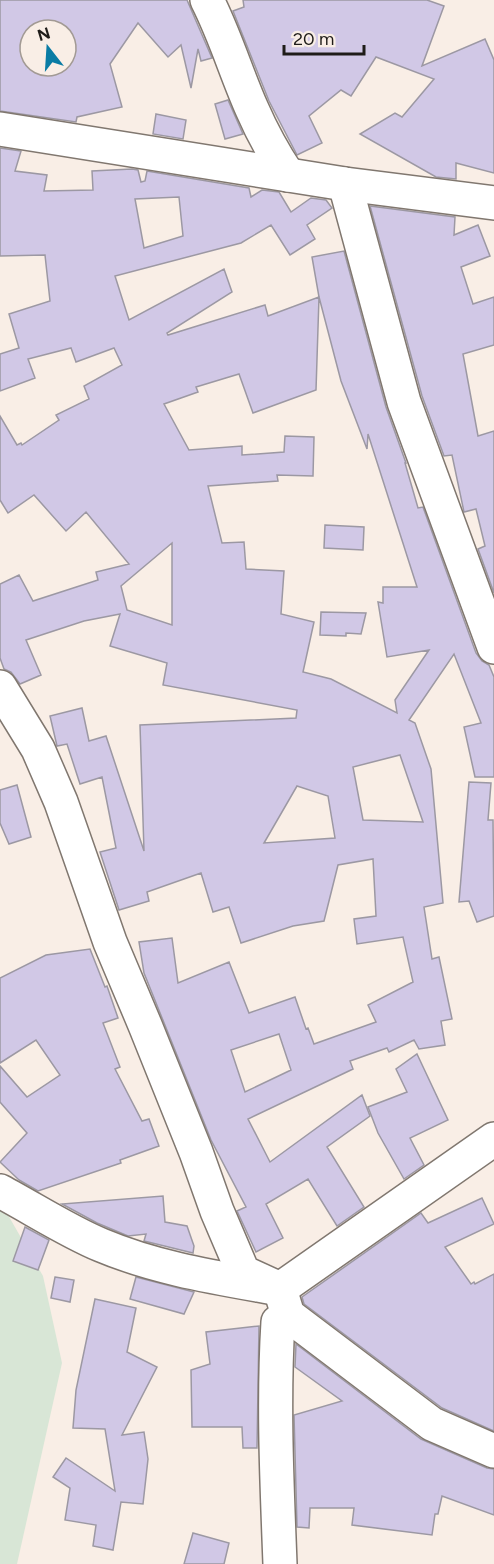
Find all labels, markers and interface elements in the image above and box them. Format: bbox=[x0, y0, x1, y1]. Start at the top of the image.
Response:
north arrow bbox=[18, 18, 78, 78]
scale bar bbox=[284, 18, 364, 56]
text: N bbox=[35, 23, 52, 45]
text: 20 m bbox=[293, 28, 334, 50]

